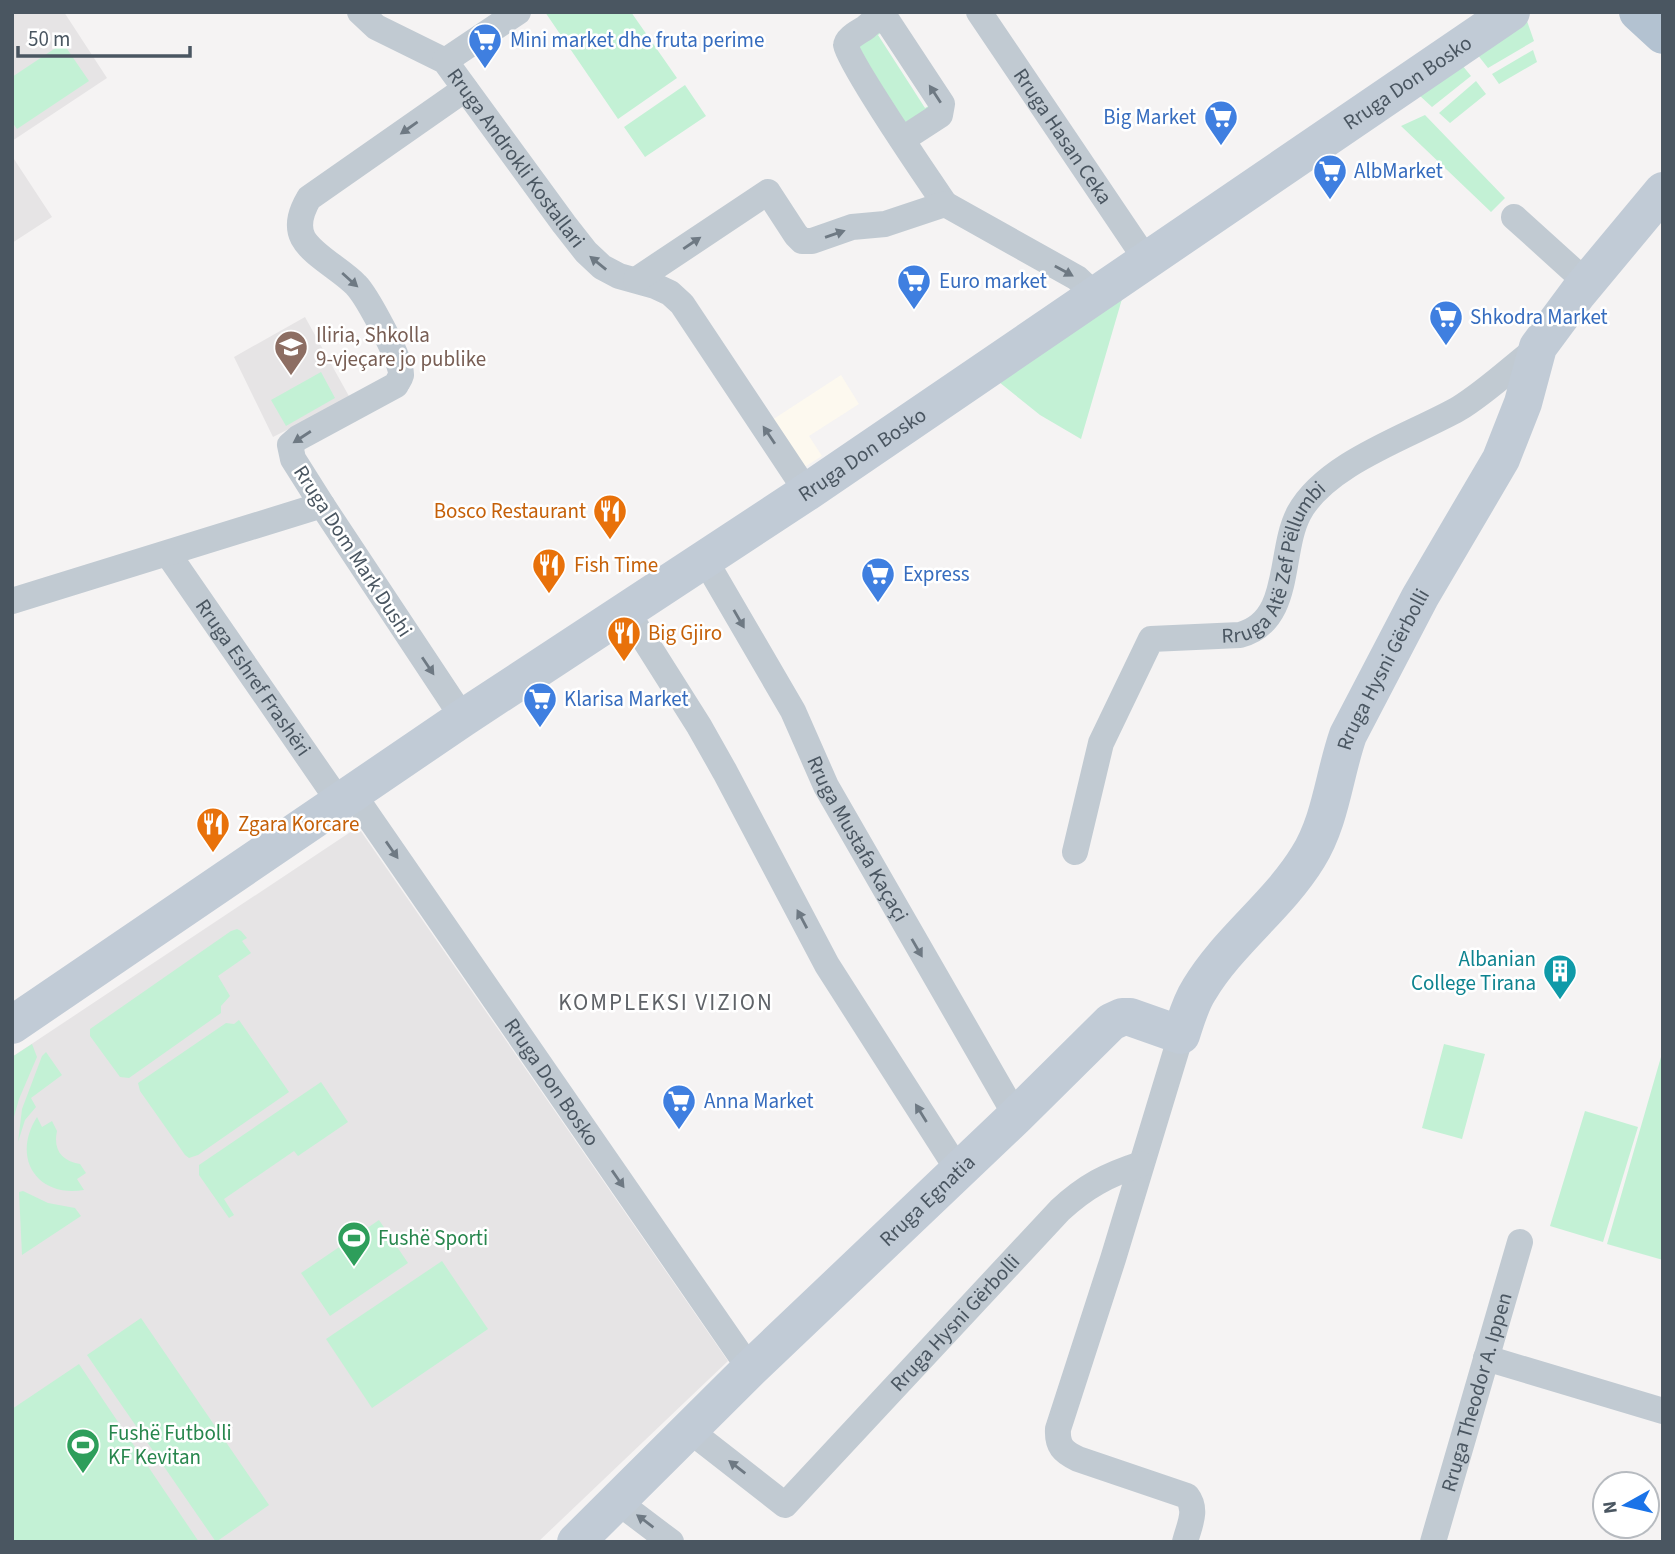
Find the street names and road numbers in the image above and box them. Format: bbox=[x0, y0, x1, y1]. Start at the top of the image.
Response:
street label: Rruga Don Bosko bbox=[1337, 28, 1478, 137]
street label: Rruga Androkli Kostallari bbox=[440, 62, 592, 254]
street label: Rruga Hasan Ceka bbox=[1006, 62, 1120, 210]
street label: Rruga Don Bosko bbox=[792, 400, 932, 509]
street label: Rruga Dom Mark Dushi bbox=[286, 459, 420, 643]
street label: Rruga Atë Zef Pëllumbi bbox=[1221, 474, 1332, 651]
street label: Rruga Hysni Gërbolli bbox=[1329, 583, 1437, 754]
street label: Rruga Eshref Frashëri bbox=[188, 593, 318, 762]
street label: Rruga Mustafa Kaçaçi bbox=[799, 751, 916, 927]
street label: Rruga Don Bosko bbox=[497, 1012, 607, 1152]
street label: Rruga Egnatia bbox=[873, 1147, 982, 1253]
street label: Rruga Hysni Gërbolli bbox=[883, 1247, 1027, 1398]
street label: Rruga Theodor A. Ippen bbox=[1433, 1289, 1520, 1495]

